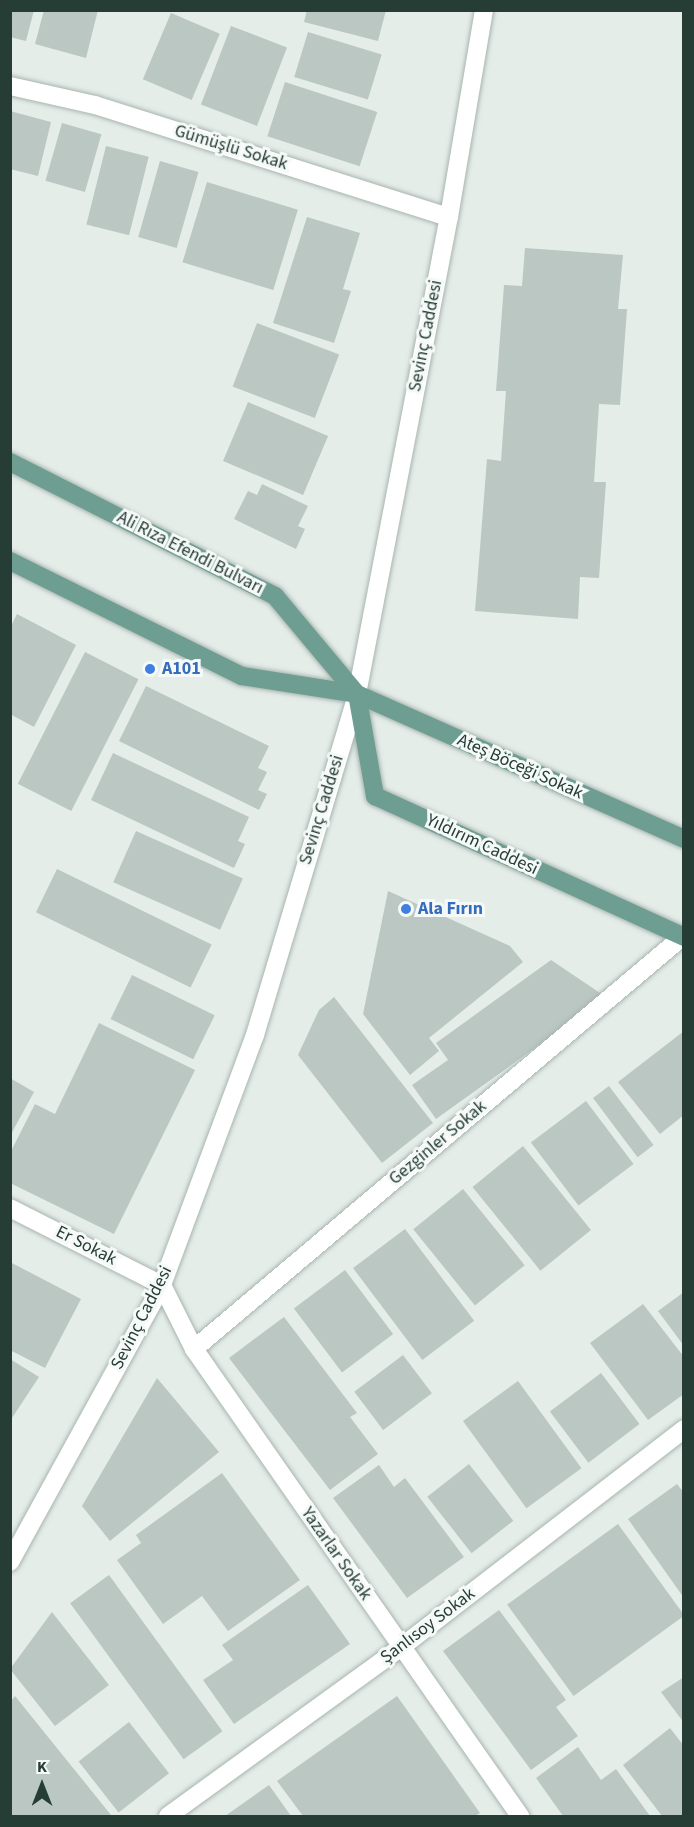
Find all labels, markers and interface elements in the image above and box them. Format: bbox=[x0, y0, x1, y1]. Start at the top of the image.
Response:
street label: Gümüşlü Sokak bbox=[172, 121, 290, 175]
street label: Sevinç Caddesi bbox=[405, 278, 447, 394]
street label: Ali Rıza Efendi Bulvarı bbox=[113, 507, 267, 599]
place label: A101 bbox=[162, 658, 201, 680]
marker: A101 bbox=[143, 662, 157, 676]
street label: Ateş Böceği Sokak bbox=[454, 730, 586, 804]
street label: Sevinç Caddesi bbox=[295, 753, 349, 867]
street label: Yıldırım Caddesi bbox=[423, 810, 541, 880]
place label: Ala Fırın bbox=[418, 898, 483, 920]
marker: Ala Fırın bbox=[399, 902, 413, 916]
street label: Gezginler Sokak bbox=[385, 1096, 491, 1190]
street label: Er Sokak bbox=[52, 1222, 120, 1270]
street label: Sevinç Caddesi bbox=[107, 1263, 177, 1373]
street label: Yazarlar Sokak bbox=[296, 1503, 376, 1605]
street label: Şanlısoy Sokak bbox=[376, 1583, 480, 1669]
north arrow bbox=[12, 1755, 72, 1815]
text: K bbox=[37, 1756, 47, 1778]

